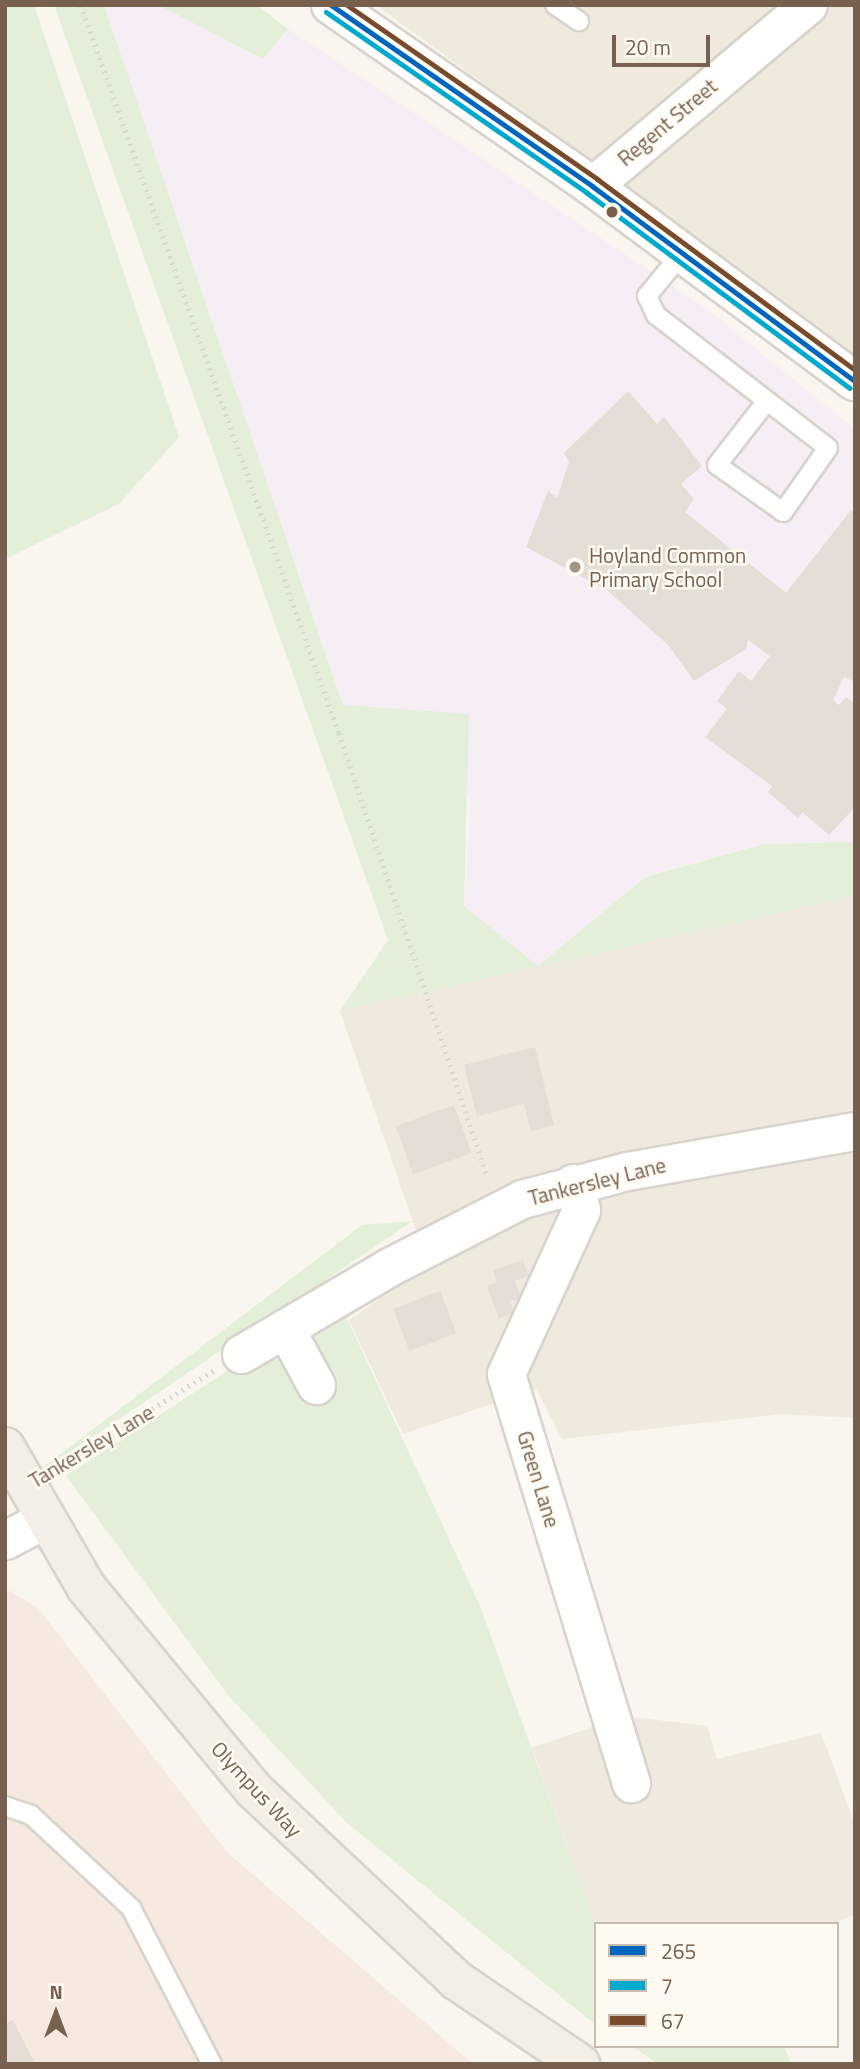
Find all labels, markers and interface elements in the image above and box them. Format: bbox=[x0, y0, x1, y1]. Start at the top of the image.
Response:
scale bar bbox=[615, 21, 713, 65]
text: 20 m bbox=[625, 31, 671, 63]
street label: Regent Street bbox=[612, 73, 722, 171]
unlabelled marker bbox=[605, 205, 619, 219]
place label: Hoyland Common Primary School bbox=[589, 542, 746, 592]
marker: Hoyland Common Primary School bbox=[567, 559, 583, 575]
street label: Tankersley Lane bbox=[526, 1152, 668, 1210]
street label: Tankersley Lane bbox=[24, 1399, 158, 1493]
street label: Green Lane bbox=[512, 1428, 566, 1530]
street label: Olympus Way bbox=[206, 1736, 308, 1842]
legend bbox=[594, 1922, 839, 2048]
text: 265 bbox=[661, 1935, 696, 1967]
text: 7 bbox=[661, 1970, 673, 2002]
text: N bbox=[49, 1977, 63, 2006]
north arrow bbox=[21, 1978, 91, 2048]
text: 67 bbox=[661, 2005, 685, 2037]

